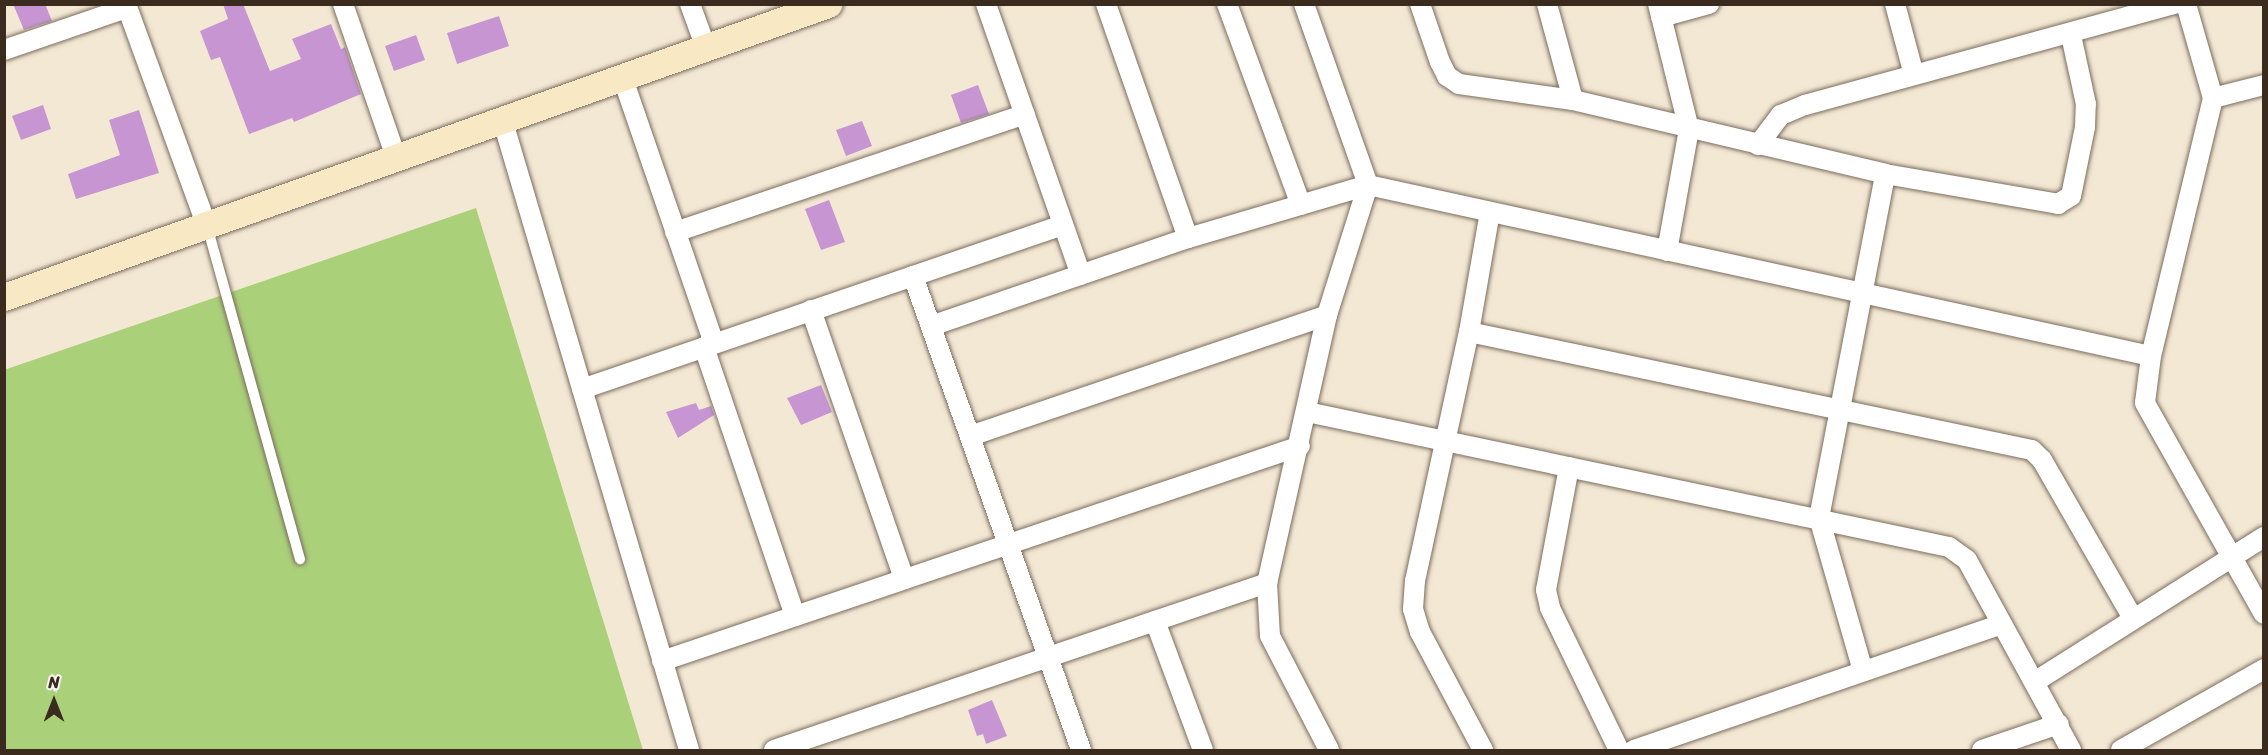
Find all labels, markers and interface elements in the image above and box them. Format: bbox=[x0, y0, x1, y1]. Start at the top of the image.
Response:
text: N bbox=[48, 668, 60, 697]
north arrow bbox=[24, 671, 84, 731]

